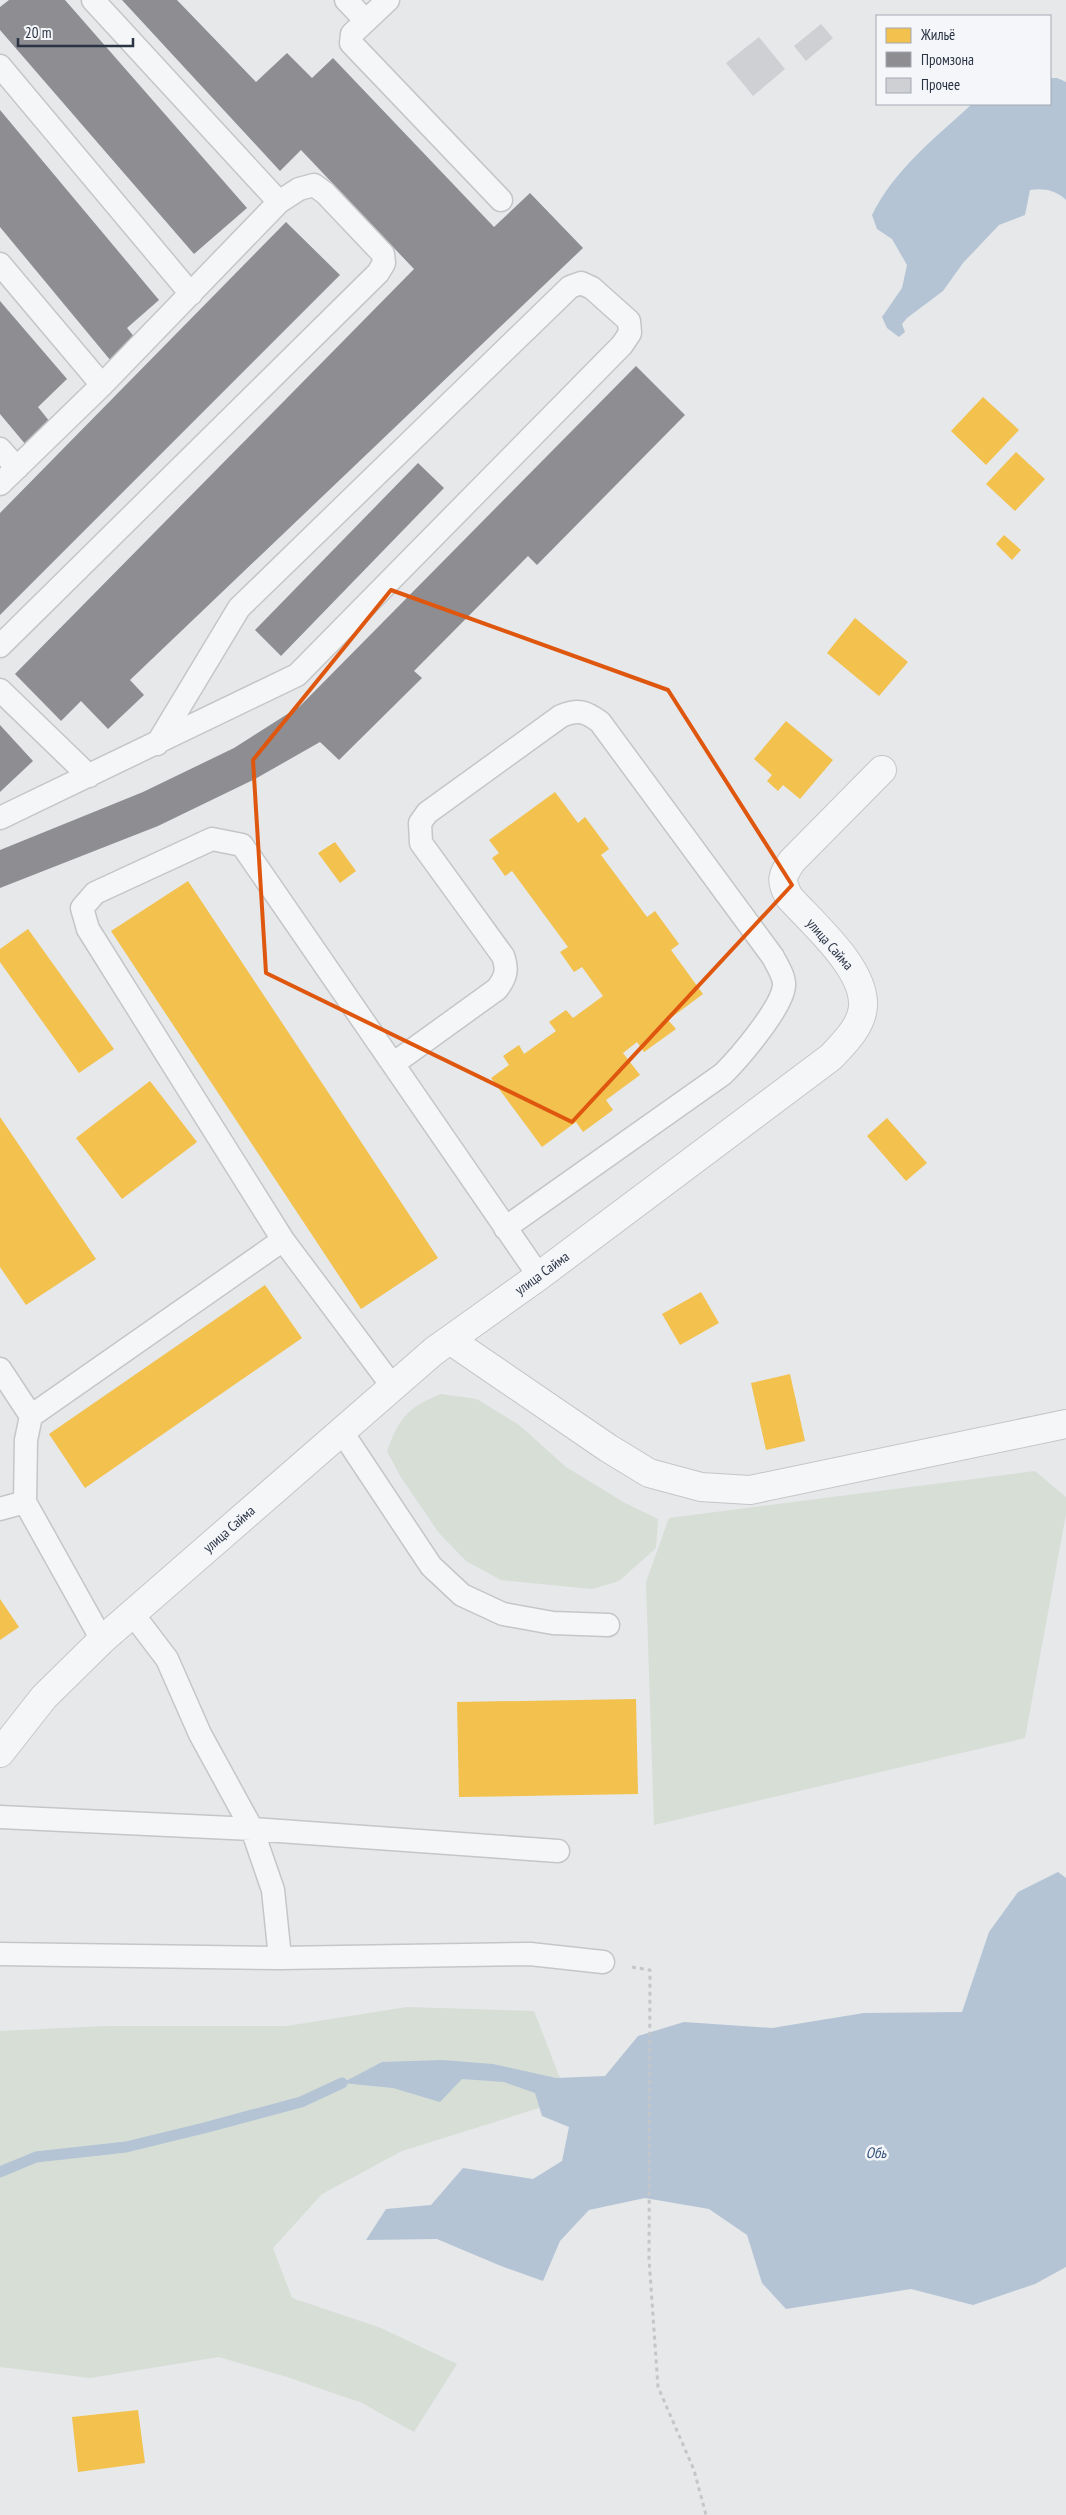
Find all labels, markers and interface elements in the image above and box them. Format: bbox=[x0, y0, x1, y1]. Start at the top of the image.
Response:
scale bar bbox=[18, 15, 132, 47]
legend bbox=[876, 15, 1051, 105]
text: 20 m bbox=[25, 23, 51, 42]
text: Жильё bbox=[920, 25, 955, 44]
text: Промзона bbox=[921, 50, 974, 69]
text: Прочее bbox=[921, 75, 960, 94]
street label: улица Сайма bbox=[803, 914, 857, 974]
street label: улица Сайма bbox=[511, 1247, 573, 1299]
street label: улица Сайма bbox=[199, 1502, 259, 1556]
water label: Обь bbox=[866, 2143, 888, 2162]

